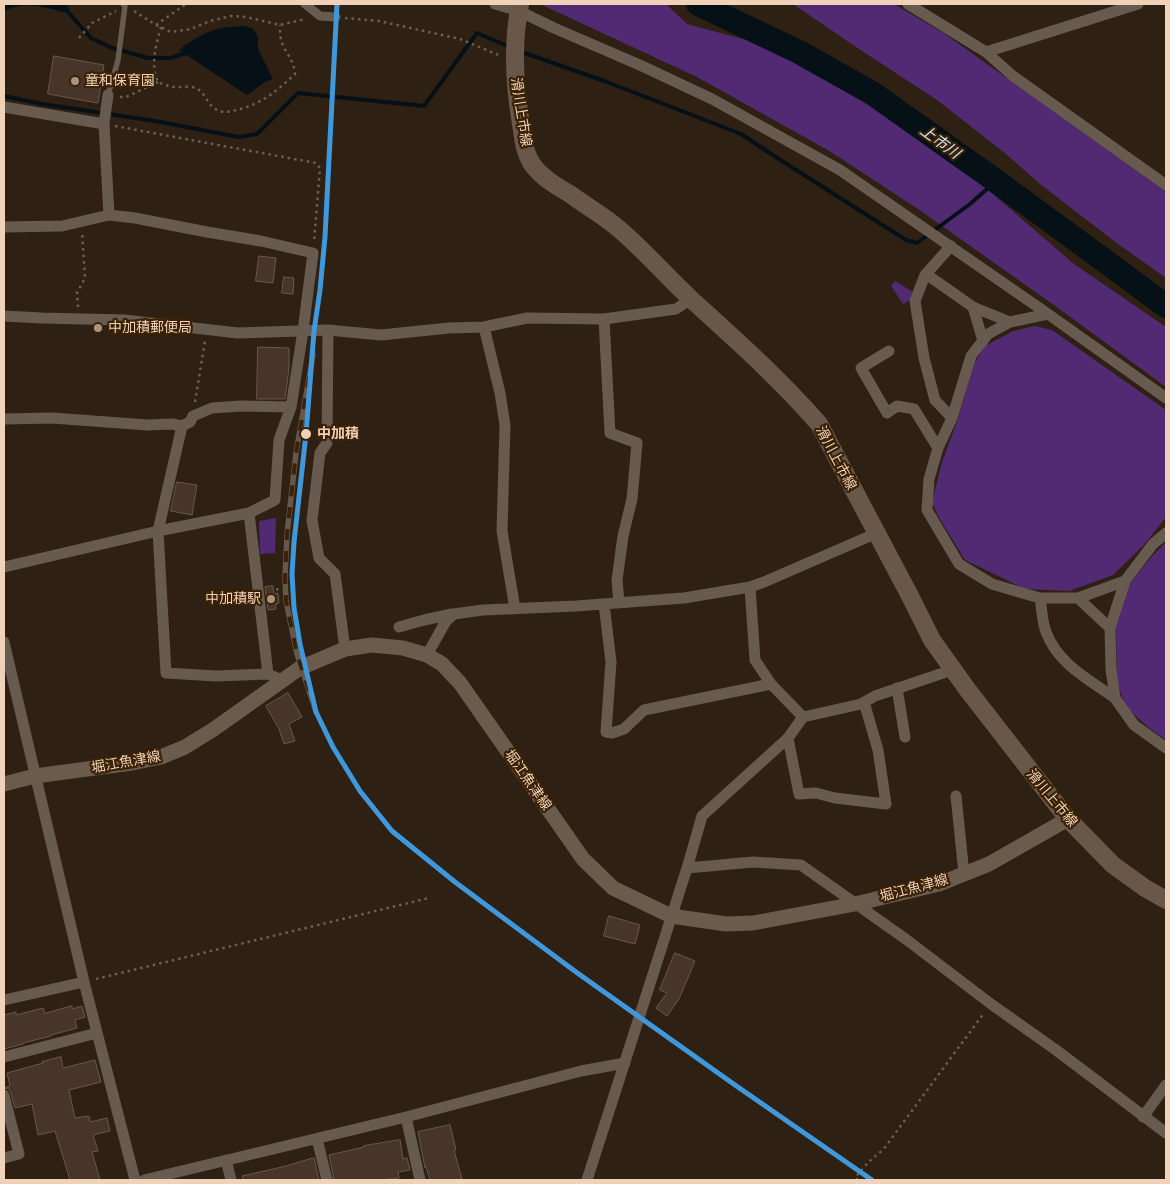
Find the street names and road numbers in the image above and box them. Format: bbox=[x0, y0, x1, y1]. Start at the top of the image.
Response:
street label: 滑川上市線 bbox=[507, 76, 535, 148]
street label: 滑川上市線 bbox=[812, 423, 860, 493]
street label: 堀江魚津線 bbox=[501, 747, 555, 813]
street label: 堀江魚津線 bbox=[90, 748, 162, 776]
street label: 滑川上市線 bbox=[1023, 766, 1081, 830]
street label: 堀江魚津線 bbox=[878, 871, 950, 905]

